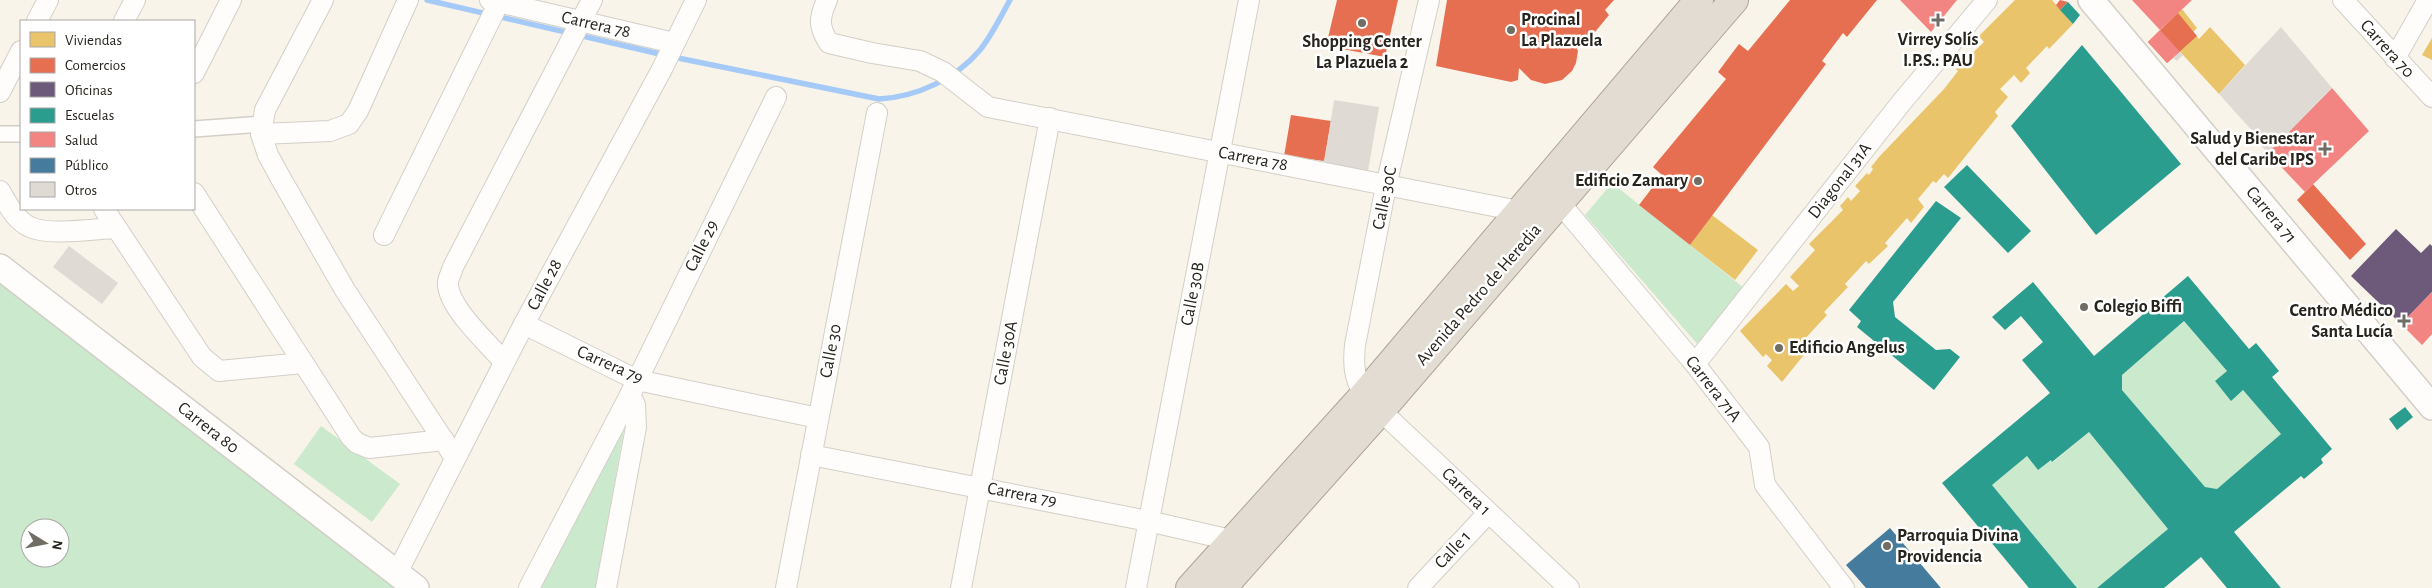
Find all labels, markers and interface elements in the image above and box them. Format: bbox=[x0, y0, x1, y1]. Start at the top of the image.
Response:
street label: Carrera 78 bbox=[560, 8, 632, 42]
place label: Procinal La Plazuela bbox=[1521, 11, 1603, 50]
marker: Virrey Solís I.P.S.: PAU bbox=[1931, 13, 1945, 27]
street label: Carrera 70 bbox=[2356, 16, 2418, 82]
marker: Shopping Center La Plazuela 2 bbox=[1356, 17, 1368, 29]
legend bbox=[20, 20, 195, 210]
marker: Procinal La Plazuela bbox=[1505, 24, 1517, 36]
place label: Virrey Solís I.P.S.: PAU bbox=[1898, 31, 1979, 70]
text: Viviendas bbox=[65, 33, 122, 48]
place label: Shopping Center La Plazuela 2 bbox=[1302, 33, 1423, 72]
text: Comercios bbox=[65, 58, 126, 73]
text: Oficinas bbox=[65, 83, 112, 98]
text: Escuelas bbox=[65, 108, 114, 123]
place label: Salud y Bienestar del Caribe IPS bbox=[2190, 130, 2315, 169]
text: Salud bbox=[65, 133, 98, 148]
street label: Diagonal 31A bbox=[1805, 139, 1875, 222]
marker: Salud y Bienestar del Caribe IPS bbox=[2318, 142, 2332, 156]
street label: Carrera 78 bbox=[1217, 143, 1289, 175]
text: Público bbox=[65, 158, 108, 173]
street label: Calle 30C bbox=[1370, 165, 1400, 231]
place label: Edificio Zamary bbox=[1575, 172, 1689, 190]
marker: Edificio Zamary bbox=[1692, 175, 1704, 187]
text: Otros bbox=[65, 183, 97, 198]
street label: Carrera 71 bbox=[2242, 183, 2300, 247]
street label: Calle 29 bbox=[682, 218, 722, 274]
street label: Avenida Pedro de Heredia bbox=[1413, 221, 1545, 369]
street label: Calle 28 bbox=[524, 257, 566, 313]
street label: Calle 30B bbox=[1178, 261, 1208, 327]
place label: Colegio Biffi bbox=[2094, 298, 2182, 316]
marker: Colegio Biffi bbox=[2078, 301, 2090, 313]
place label: Centro Médico Santa Lucía bbox=[2289, 302, 2393, 341]
marker: Centro Médico Santa Lucía bbox=[2397, 314, 2411, 328]
street label: Calle 30A bbox=[991, 319, 1021, 387]
street label: Calle 30 bbox=[817, 322, 845, 380]
place label: Edificio Angelus bbox=[1789, 339, 1905, 357]
street label: Carrera 79 bbox=[574, 342, 646, 388]
marker: Edificio Angelus bbox=[1773, 342, 1785, 354]
street label: Carrera 71A bbox=[1682, 353, 1745, 426]
street label: Carrera 80 bbox=[174, 399, 242, 457]
street label: Carrera 1 bbox=[1438, 465, 1494, 519]
street label: Carrera 79 bbox=[986, 479, 1058, 511]
north arrow bbox=[20, 518, 70, 568]
place label: Parroquia Divina Providencia bbox=[1897, 527, 2019, 566]
street label: Calle 1 bbox=[1431, 528, 1475, 572]
text: N bbox=[49, 539, 65, 551]
marker: Parroquia Divina Providencia bbox=[1881, 540, 1893, 552]

